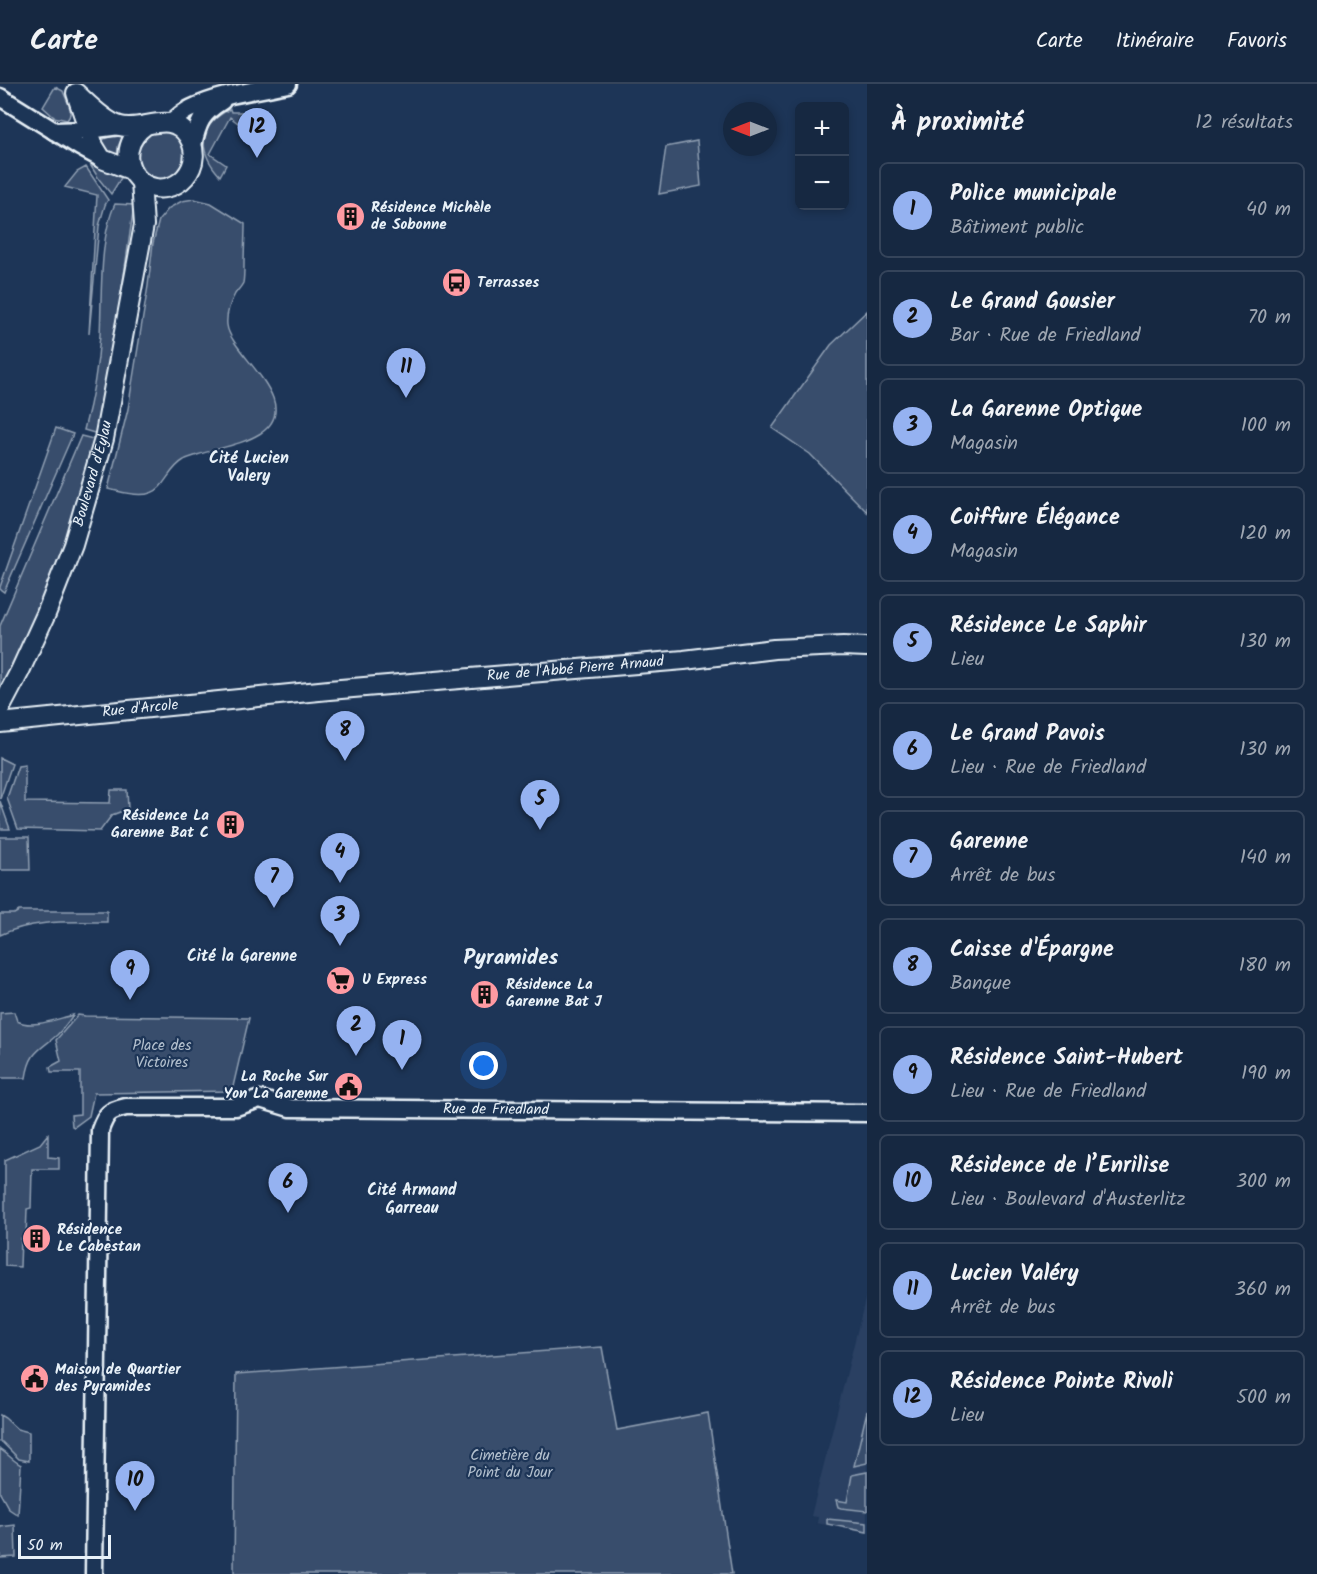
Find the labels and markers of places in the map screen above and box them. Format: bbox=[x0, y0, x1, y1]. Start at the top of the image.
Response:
pin: 12 bbox=[238, 109, 276, 158]
place label: Résidence Michèle de Sobonne bbox=[371, 196, 492, 237]
building icon: Résidence Michèle de Sobonne bbox=[334, 201, 366, 233]
bus stop icon: Terrasses bbox=[440, 267, 472, 299]
place label: Terrasses bbox=[477, 271, 539, 295]
pin: 11 bbox=[386, 348, 426, 398]
pin: 8 bbox=[326, 712, 364, 761]
pin: 5 bbox=[520, 780, 560, 830]
place label: Résidence La Garenne Bat C bbox=[111, 804, 209, 845]
building icon: Résidence La Garenne Bat C bbox=[214, 809, 246, 841]
pin: 4 bbox=[320, 834, 360, 883]
pin: 7 bbox=[254, 858, 294, 908]
pin: 3 bbox=[320, 896, 360, 946]
pin: 9 bbox=[110, 950, 150, 1000]
supermarket icon: U Express bbox=[325, 964, 357, 996]
place label: U Express bbox=[362, 968, 427, 992]
place label: Résidence La Garenne Bat J bbox=[506, 973, 603, 1014]
building icon: Résidence La Garenne Bat J bbox=[469, 978, 501, 1010]
pin: 2 bbox=[336, 1006, 376, 1056]
pin: 1 bbox=[382, 1020, 422, 1070]
place label: La Roche Sur Yon La Garenne bbox=[224, 1065, 329, 1106]
public building icon: La Roche Sur Yon La Garenne bbox=[333, 1070, 365, 1102]
pin: 6 bbox=[268, 1164, 308, 1213]
place label: Résidence Le Cabestan bbox=[57, 1218, 141, 1259]
building icon: Résidence Le Cabestan bbox=[20, 1223, 52, 1255]
place label: Maison de Quartier des Pyramides bbox=[55, 1358, 181, 1399]
public building icon: Maison de Quartier des Pyramides bbox=[18, 1363, 50, 1395]
pin: 10 bbox=[116, 1462, 154, 1511]

